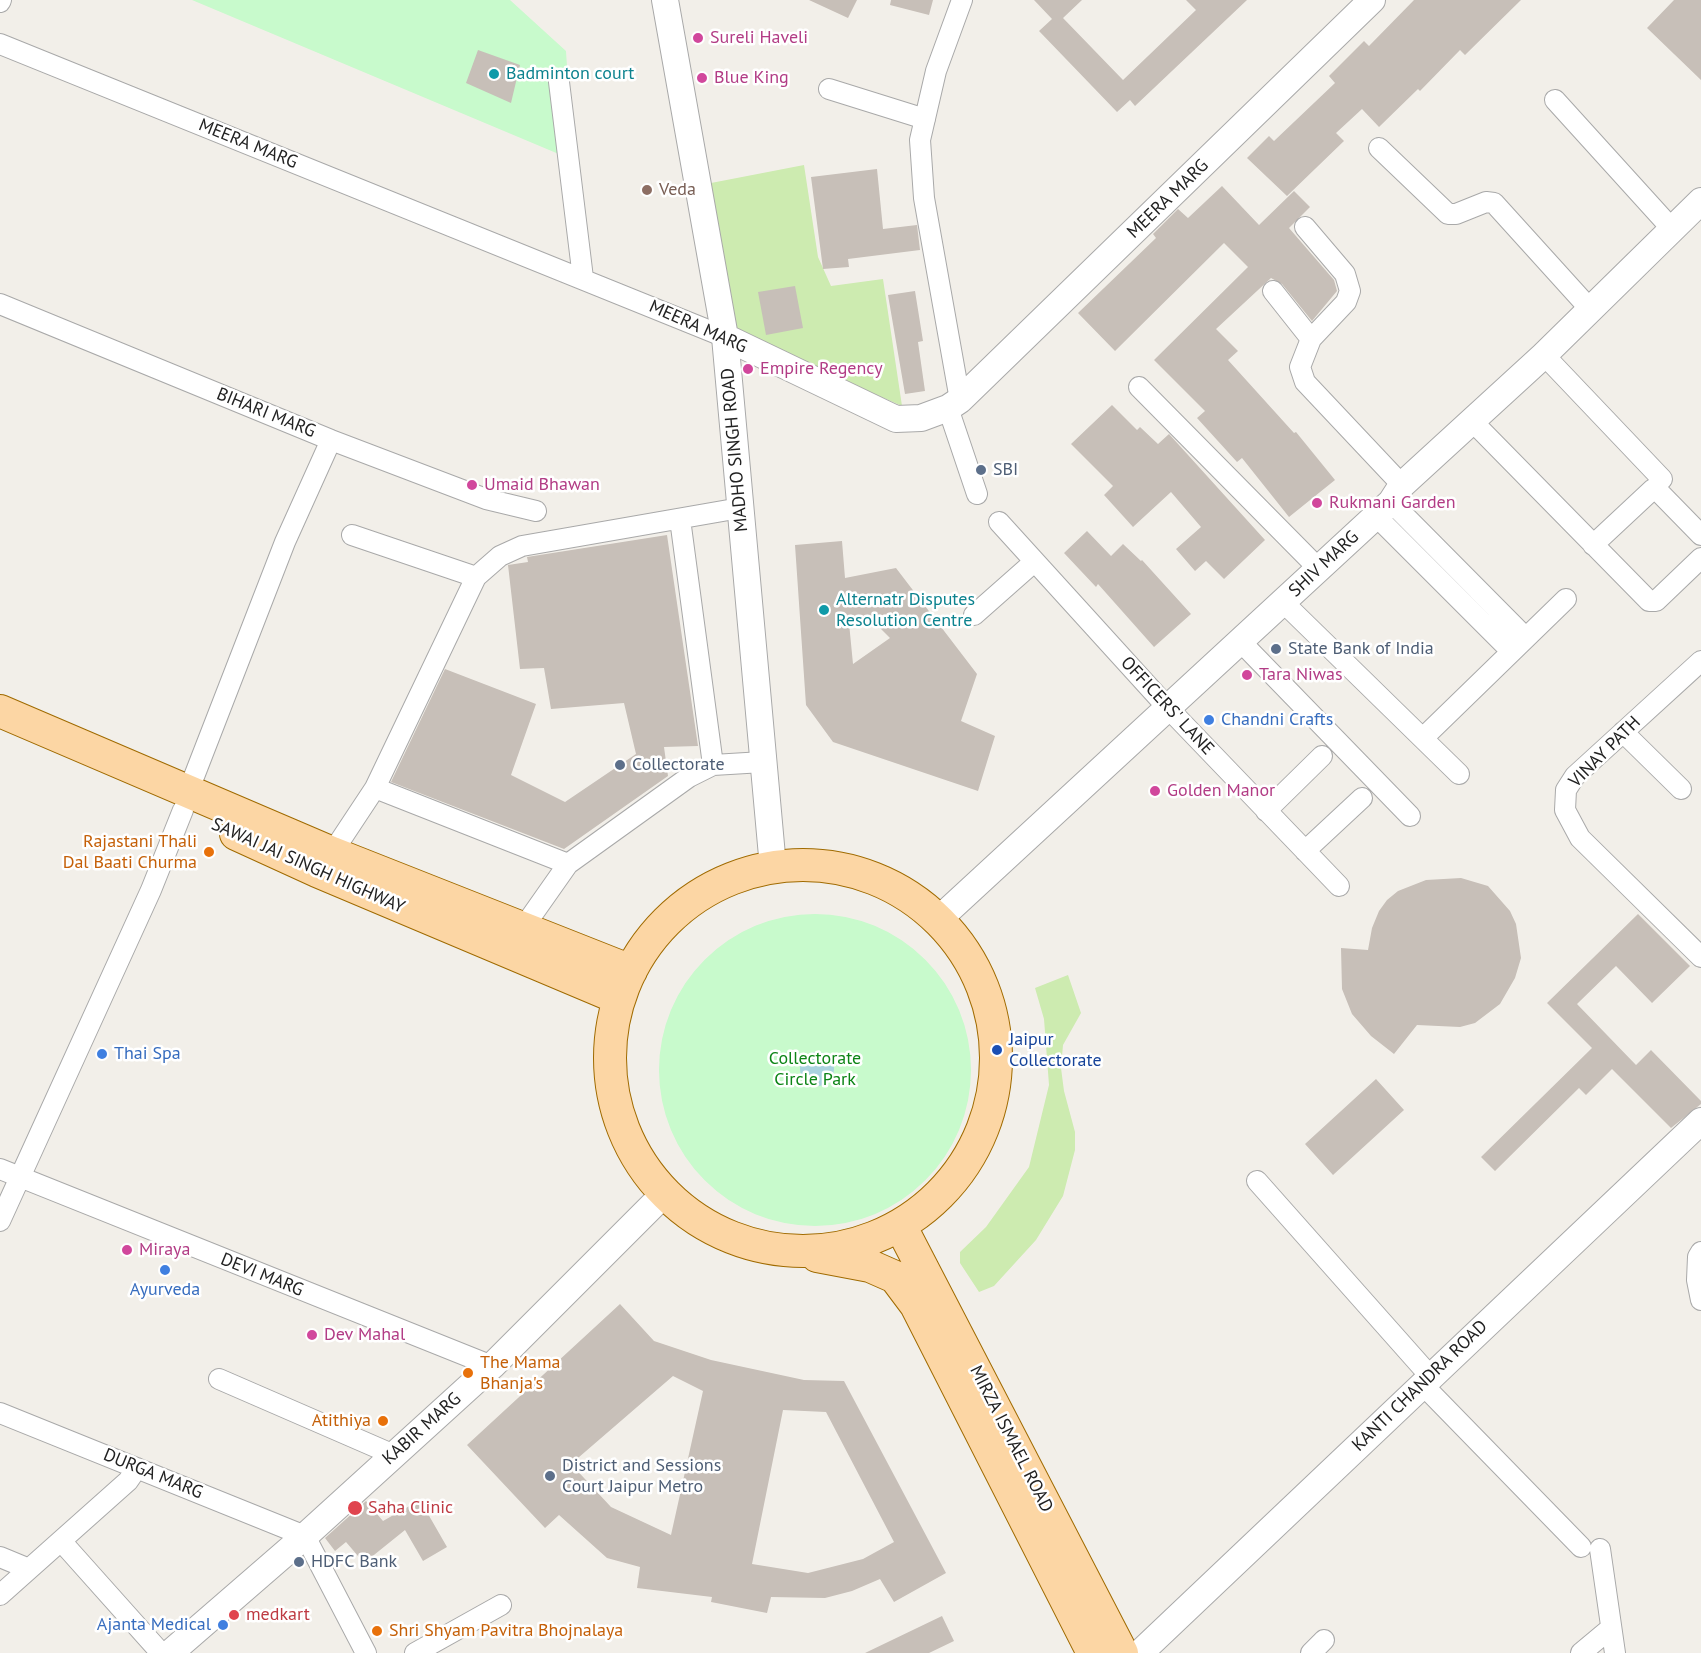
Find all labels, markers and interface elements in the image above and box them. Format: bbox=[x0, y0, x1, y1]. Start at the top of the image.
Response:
place label: Sureli Haveli bbox=[710, 27, 808, 49]
marker: Sureli Haveli bbox=[691, 31, 705, 45]
place label: Badminton court bbox=[506, 63, 634, 85]
marker: Badminton court bbox=[487, 67, 501, 81]
place label: Blue King bbox=[714, 67, 789, 89]
marker: Blue King bbox=[695, 71, 709, 85]
street label: MEERA MARG bbox=[195, 114, 301, 174]
street label: MEERA MARG bbox=[1123, 155, 1213, 243]
place label: Veda bbox=[659, 179, 696, 201]
marker: Veda bbox=[640, 183, 654, 197]
street label: MEERA MARG bbox=[646, 296, 750, 358]
place label: Empire Regency bbox=[760, 358, 883, 380]
marker: Empire Regency bbox=[741, 362, 755, 376]
street label: MADHO SINGH ROAD bbox=[717, 367, 753, 533]
street label: BIHARI MARG bbox=[213, 383, 319, 443]
place label: SBI bbox=[993, 459, 1018, 481]
marker: SBI bbox=[974, 463, 988, 477]
place label: Umaid Bhawan bbox=[484, 474, 600, 496]
marker: Umaid Bhawan bbox=[465, 478, 479, 492]
place label: Rukmani Garden bbox=[1329, 492, 1456, 514]
marker: Rukmani Garden bbox=[1310, 496, 1324, 510]
street label: SHIV MARG bbox=[1285, 526, 1363, 602]
place label: Alternatr Disputes Resolution Centre bbox=[836, 589, 975, 632]
marker: Alternatr Disputes Resolution Centre bbox=[817, 603, 831, 617]
place label: State Bank of India bbox=[1288, 638, 1434, 660]
marker: State Bank of India bbox=[1269, 642, 1283, 656]
street label: OFFICERS' LANE bbox=[1116, 652, 1218, 760]
place label: Tara Niwas bbox=[1259, 664, 1343, 686]
marker: Tara Niwas bbox=[1240, 668, 1254, 682]
place label: Chandni Crafts bbox=[1221, 709, 1333, 731]
street label: VINAY PATH bbox=[1565, 712, 1645, 792]
marker: Chandni Crafts bbox=[1202, 713, 1216, 727]
place label: Collectorate bbox=[632, 754, 725, 776]
marker: Collectorate bbox=[613, 758, 627, 772]
place label: Golden Manor bbox=[1167, 780, 1275, 802]
marker: Golden Manor bbox=[1148, 784, 1162, 798]
street label: SAWAI JAI SINGH HIGHWAY bbox=[208, 814, 408, 918]
place label: Rajastani Thali Dal Baati Churma bbox=[63, 831, 197, 874]
marker: Rajastani Thali Dal Baati Churma bbox=[202, 845, 216, 859]
place label: Jaipur Collectorate bbox=[1009, 1029, 1102, 1072]
place label: Thai Spa bbox=[114, 1043, 181, 1065]
marker: Jaipur Collectorate bbox=[990, 1043, 1004, 1057]
marker: Thai Spa bbox=[95, 1047, 109, 1061]
park label: Collectorate Circle Park bbox=[769, 1048, 861, 1090]
place label: Miraya bbox=[139, 1239, 190, 1261]
marker: Miraya bbox=[120, 1243, 134, 1257]
street label: DEVI MARG bbox=[217, 1249, 307, 1301]
marker: Ayurveda bbox=[158, 1263, 172, 1277]
place label: Ayurveda bbox=[130, 1279, 200, 1301]
street label: KANTI CHANDRA ROAD bbox=[1348, 1316, 1492, 1456]
place label: Dev Mahal bbox=[324, 1324, 405, 1346]
marker: Dev Mahal bbox=[305, 1328, 319, 1342]
place label: The Mama Bhanja's bbox=[480, 1352, 560, 1394]
street label: MIRZA ISMAEL ROAD bbox=[965, 1362, 1057, 1516]
marker: The Mama Bhanja's bbox=[461, 1366, 475, 1380]
street label: KABIR MARG bbox=[378, 1388, 466, 1470]
place label: Atithiya bbox=[312, 1410, 371, 1432]
marker: Atithiya bbox=[376, 1414, 390, 1428]
street label: DURGA MARG bbox=[100, 1444, 206, 1504]
place label: District and Sessions Court Jaipur Metro bbox=[562, 1455, 721, 1498]
marker: District and Sessions Court Jaipur Metro bbox=[543, 1469, 557, 1483]
place label: Saha Clinic bbox=[368, 1497, 453, 1519]
marker: Saha Clinic bbox=[346, 1499, 364, 1517]
place label: HDFC Bank bbox=[311, 1551, 397, 1573]
marker: HDFC Bank bbox=[292, 1555, 306, 1569]
place label: medkart bbox=[246, 1604, 310, 1626]
marker: medkart bbox=[227, 1608, 241, 1622]
place label: Ajanta Medical bbox=[97, 1614, 211, 1636]
marker: Ajanta Medical bbox=[216, 1618, 230, 1632]
place label: Shri Shyam Pavitra Bhojnalaya bbox=[389, 1620, 623, 1642]
marker: Shri Shyam Pavitra Bhojnalaya bbox=[370, 1624, 384, 1638]

